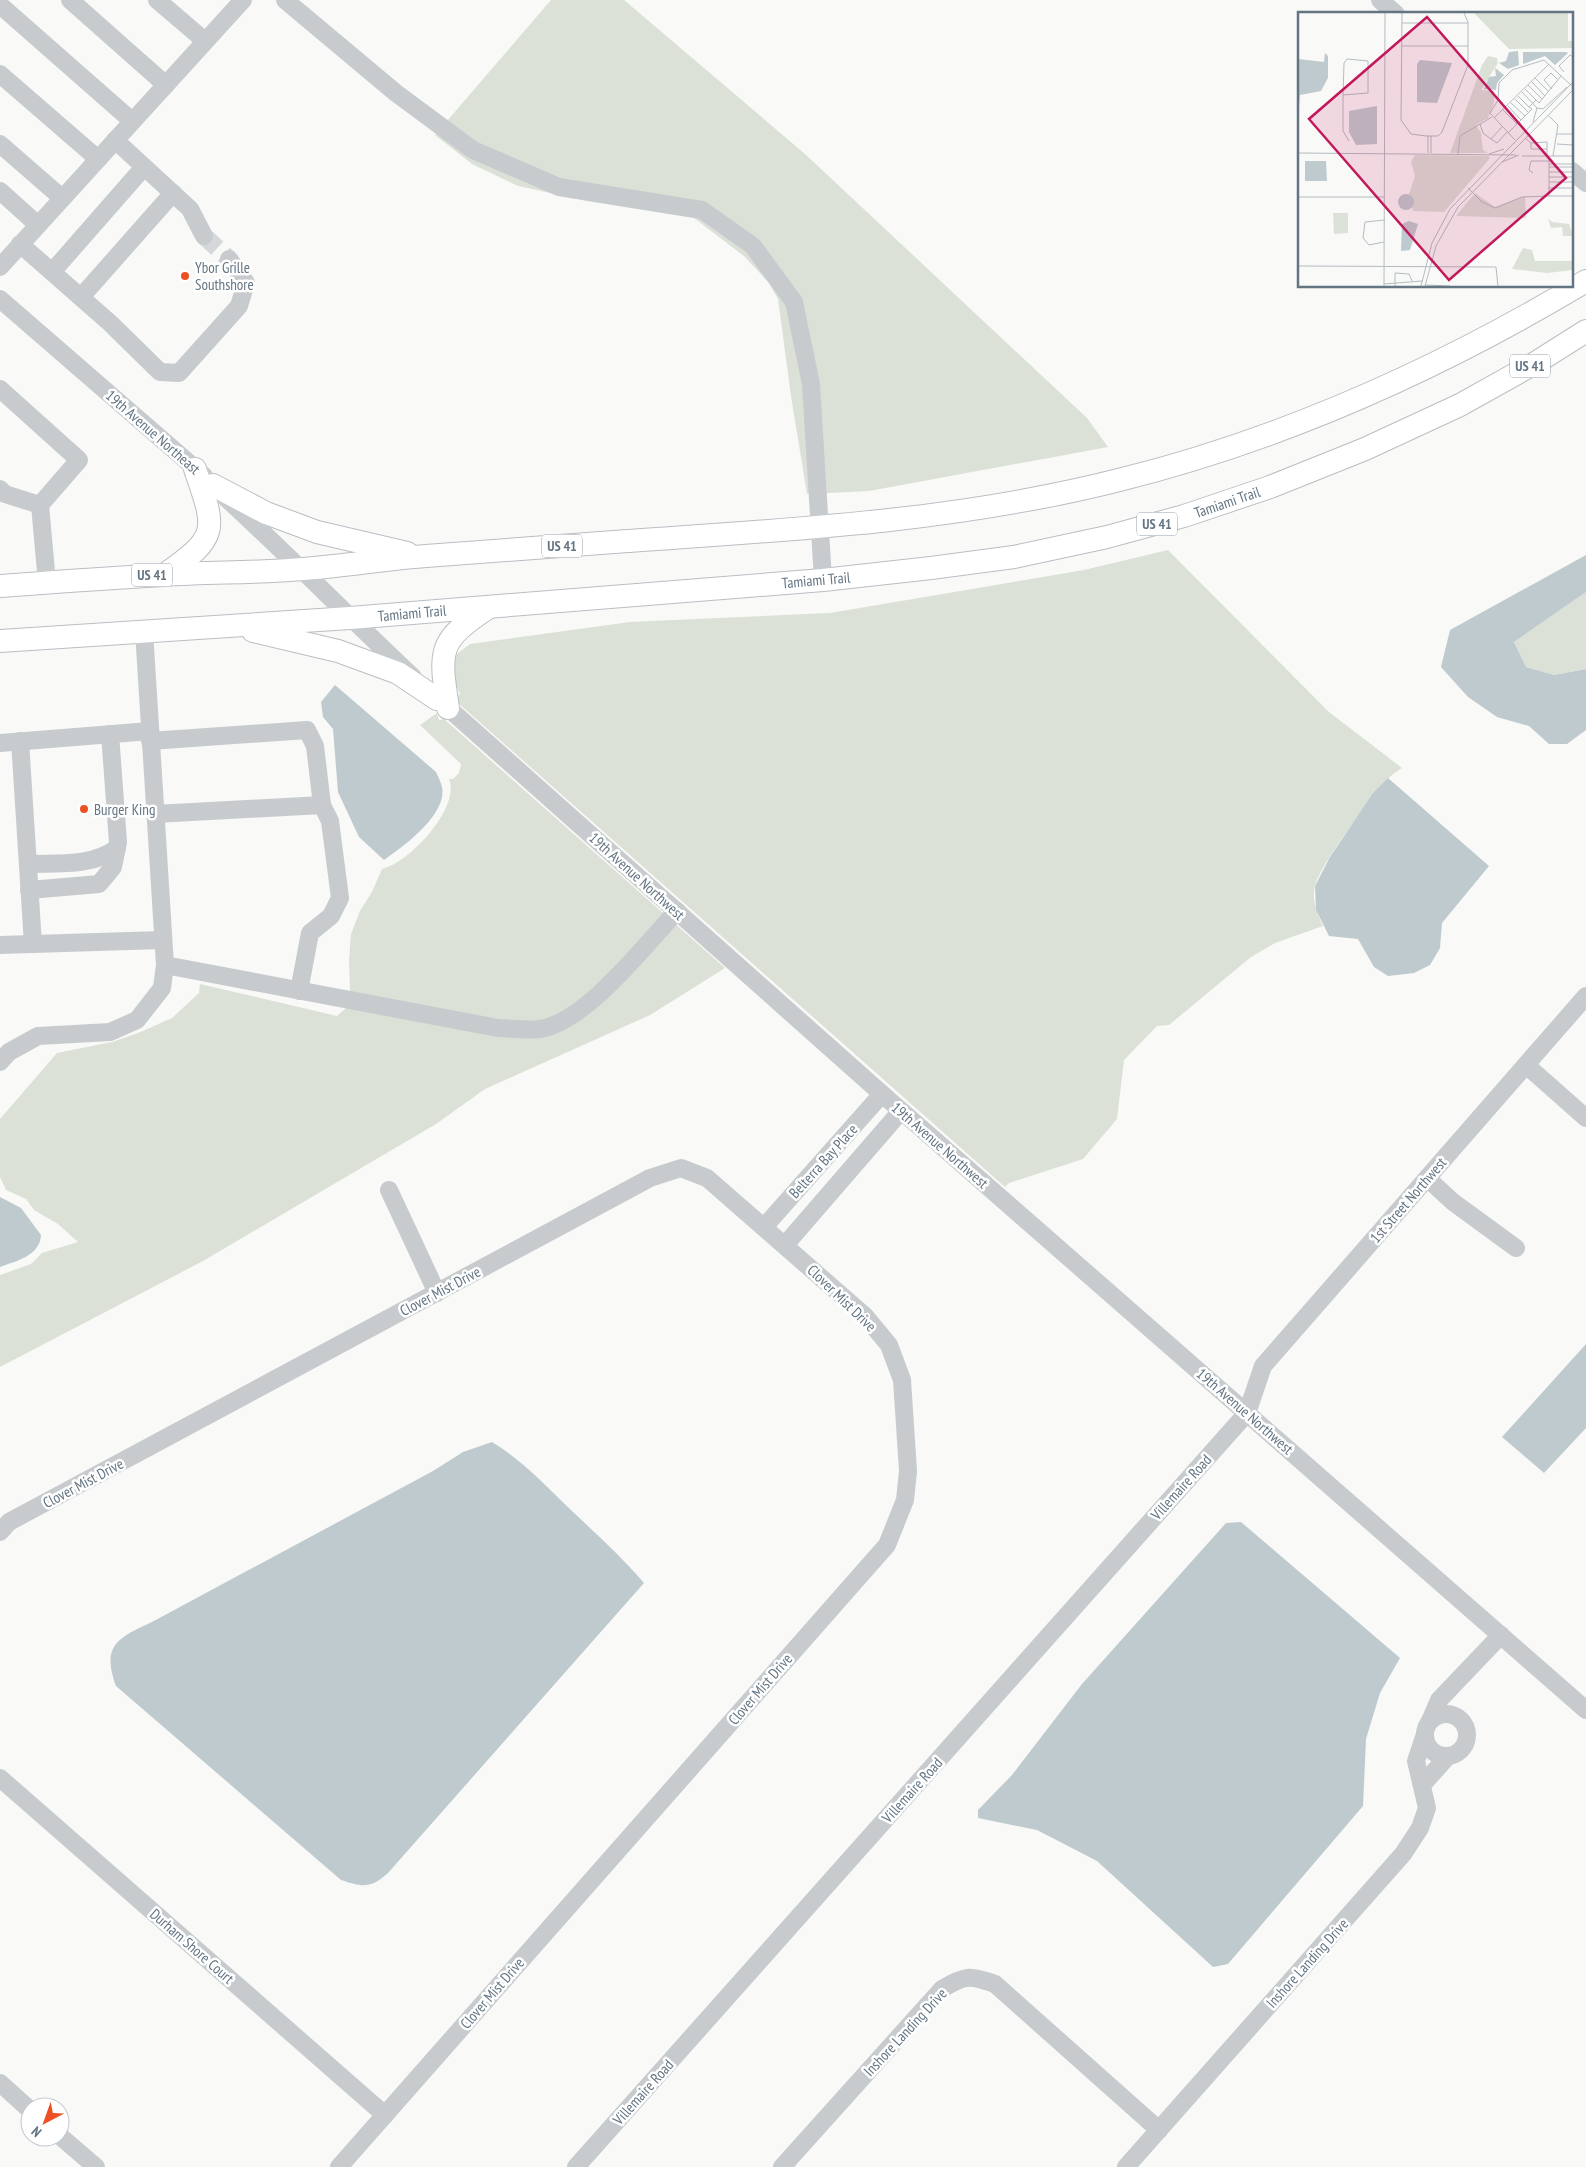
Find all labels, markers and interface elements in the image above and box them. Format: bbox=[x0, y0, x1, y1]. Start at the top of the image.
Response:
inset map bbox=[1298, 12, 1574, 288]
place label: Ybor Grille Southshore bbox=[195, 258, 254, 294]
marker: Ybor Grille Southshore bbox=[179, 270, 191, 282]
road number: US 41 bbox=[1510, 354, 1550, 378]
street label: 19th Avenue Northeast bbox=[102, 386, 204, 478]
street label: Tamiami Trail bbox=[1191, 482, 1263, 522]
road number: US 41 bbox=[1137, 512, 1177, 536]
road number: US 41 bbox=[542, 534, 582, 558]
road number: US 41 bbox=[132, 564, 172, 586]
street label: Tamiami Trail bbox=[781, 568, 851, 592]
street label: Tamiami Trail bbox=[377, 601, 447, 625]
place label: Burger King bbox=[94, 800, 155, 819]
marker: Burger King bbox=[78, 803, 90, 815]
street label: 19th Avenue Northwest bbox=[585, 828, 689, 924]
street label: 19th Avenue Northwest bbox=[888, 1098, 992, 1192]
street label: Belterra Bay Place bbox=[785, 1120, 861, 1202]
street label: 1st Street Northwest bbox=[1366, 1153, 1450, 1247]
street label: Clover Mist Drive bbox=[804, 1260, 880, 1336]
street label: Clover Mist Drive bbox=[396, 1262, 484, 1320]
street label: 19th Avenue Northwest bbox=[1193, 1364, 1297, 1458]
street label: Villemaire Road bbox=[1146, 1450, 1215, 1524]
street label: Clover Mist Drive bbox=[39, 1454, 127, 1512]
street label: Clover Mist Drive bbox=[724, 1649, 796, 1729]
street label: Villemaire Road bbox=[877, 1753, 946, 1827]
street label: Durham Shore Court bbox=[146, 1904, 238, 1988]
street label: Inshore Landing Drive bbox=[1262, 1914, 1352, 2012]
street label: Clover Mist Drive bbox=[456, 1953, 528, 2033]
street label: Inshore Landing Drive bbox=[859, 1984, 951, 2080]
street label: Villemaire Road bbox=[608, 2055, 677, 2129]
north arrow bbox=[20, 2097, 70, 2147]
text: N bbox=[28, 2123, 45, 2141]

